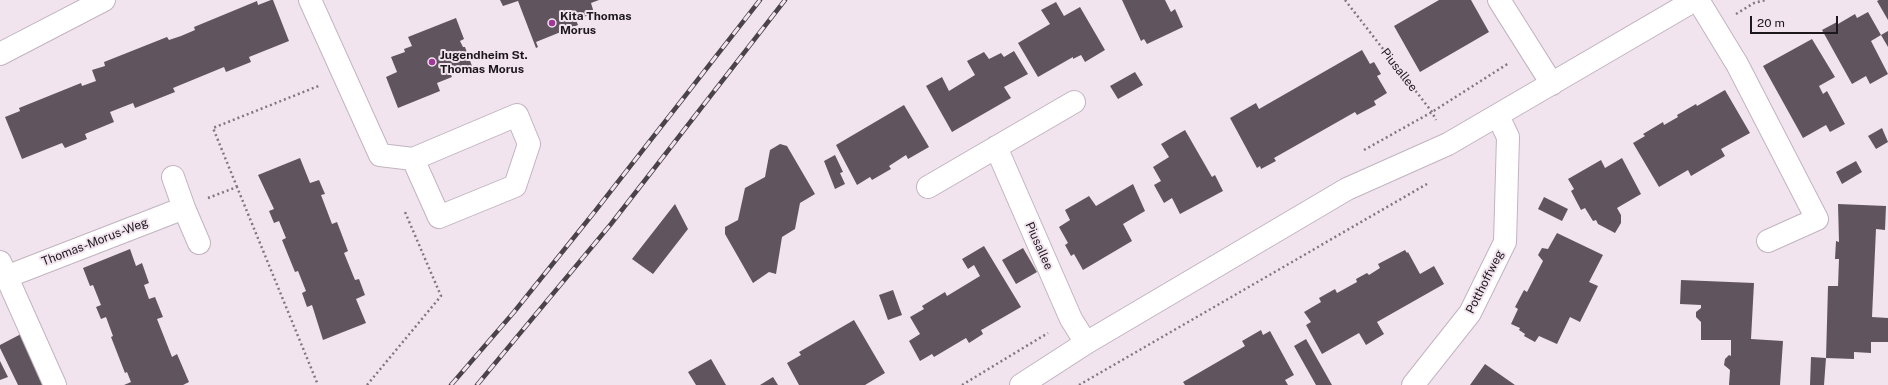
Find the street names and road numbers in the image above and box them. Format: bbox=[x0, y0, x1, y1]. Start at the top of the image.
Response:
street label: Piusallee bbox=[1378, 46, 1420, 94]
street label: Thomas-Morus-Weg bbox=[40, 215, 150, 269]
street label: Piusallee bbox=[1022, 220, 1056, 272]
street label: Potthoffweg bbox=[1463, 248, 1507, 316]

